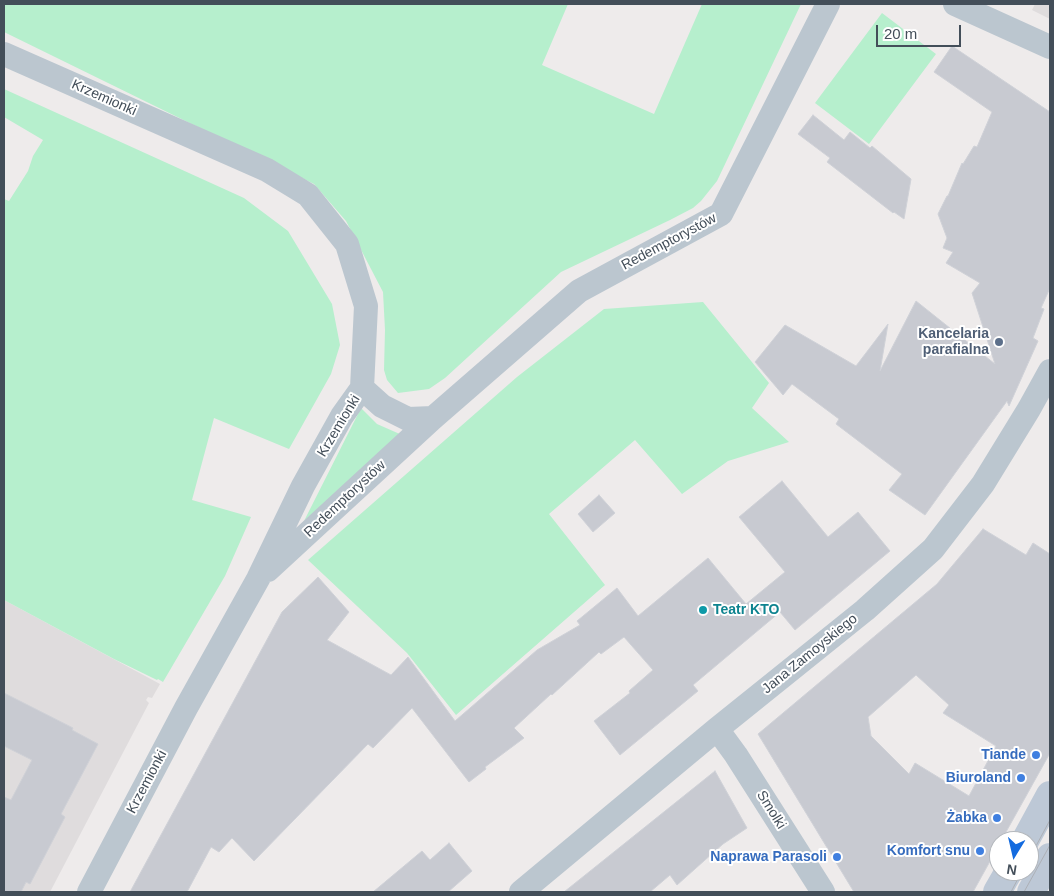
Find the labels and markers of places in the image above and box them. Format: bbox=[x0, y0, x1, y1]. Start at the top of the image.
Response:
place label: Kancelaria parafialna bbox=[918, 326, 989, 358]
marker: Kancelaria parafialna bbox=[993, 336, 1005, 348]
place label: Teatr KTO bbox=[713, 602, 779, 618]
marker: Teatr KTO bbox=[697, 604, 709, 616]
place label: Tiande bbox=[981, 747, 1026, 763]
marker: Tiande bbox=[1030, 749, 1042, 761]
place label: Biuroland bbox=[946, 770, 1011, 786]
marker: Biuroland bbox=[1015, 772, 1027, 784]
place label: Żabka bbox=[947, 810, 987, 826]
marker: Żabka bbox=[991, 812, 1003, 824]
place label: Komfort snu bbox=[887, 843, 970, 859]
marker: Komfort snu bbox=[974, 845, 986, 857]
place label: Naprawa Parasoli bbox=[710, 849, 827, 865]
marker: Naprawa Parasoli bbox=[831, 851, 843, 863]

